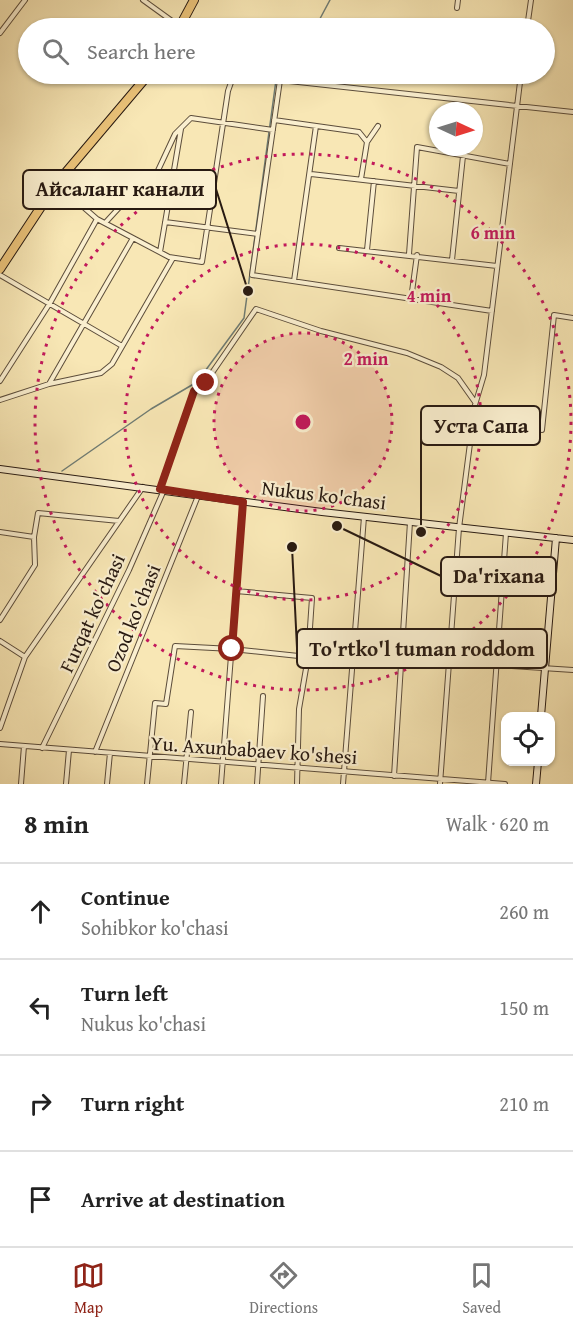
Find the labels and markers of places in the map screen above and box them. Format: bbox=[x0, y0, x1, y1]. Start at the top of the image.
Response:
callout: Айсаланг канали bbox=[23, 170, 216, 209]
callout: Уста Сапа bbox=[421, 406, 540, 445]
centre of rings bbox=[293, 412, 313, 432]
callout: Da'rixana bbox=[441, 557, 556, 596]
callout: To'rtko'l tuman roddom bbox=[297, 629, 547, 668]

